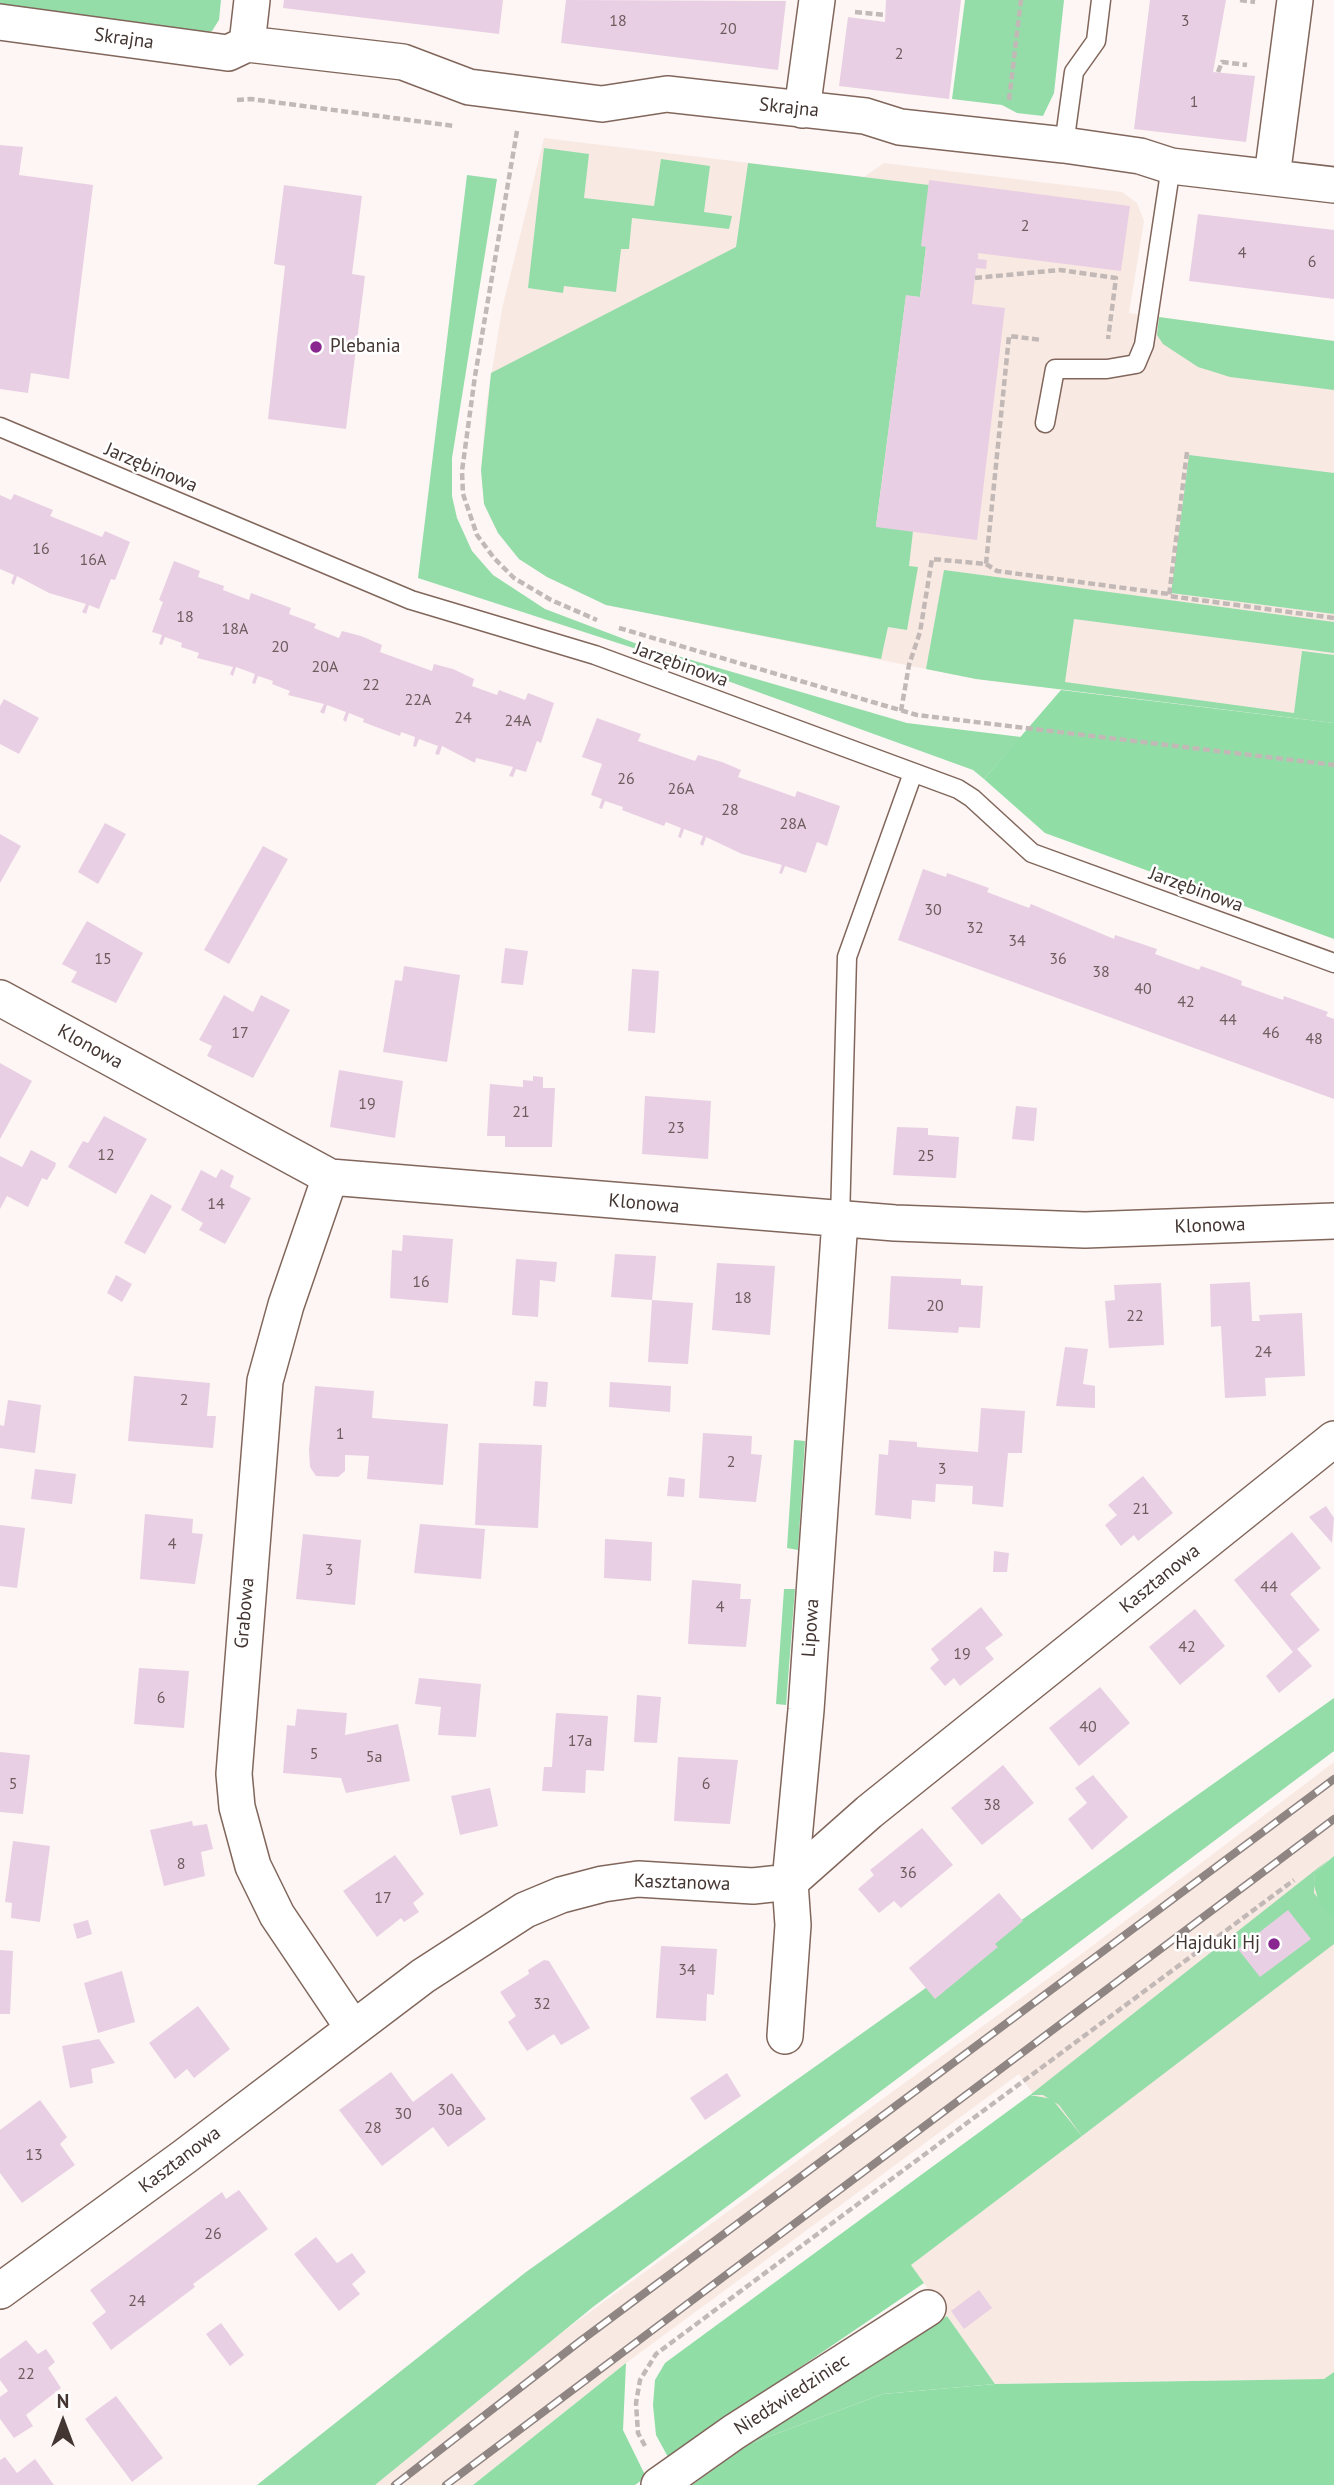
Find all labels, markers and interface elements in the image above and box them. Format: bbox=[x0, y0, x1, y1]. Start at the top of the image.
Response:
house number: 18 bbox=[609, 11, 627, 31]
house number: 3 bbox=[1181, 11, 1189, 31]
house number: 20 bbox=[719, 19, 737, 39]
street label: Skrajna bbox=[93, 24, 155, 54]
house number: 2 bbox=[895, 44, 903, 64]
house number: 1 bbox=[1190, 92, 1198, 112]
street label: Skrajna bbox=[758, 94, 820, 122]
house number: 2 bbox=[1021, 216, 1029, 236]
house number: 4 bbox=[1238, 243, 1246, 263]
house number: 6 bbox=[1308, 252, 1316, 272]
place label: Plebania bbox=[330, 336, 400, 358]
marker: Plebania bbox=[308, 339, 324, 355]
street label: Jarzębinowa bbox=[101, 438, 201, 498]
house number: 16 bbox=[32, 539, 50, 559]
house number: 16A bbox=[80, 550, 106, 570]
house number: 18 bbox=[176, 607, 194, 627]
house number: 18A bbox=[222, 619, 248, 639]
house number: 20 bbox=[271, 637, 289, 657]
street label: Jarzębinowa bbox=[631, 637, 731, 693]
house number: 20A bbox=[312, 657, 338, 677]
house number: 22 bbox=[362, 675, 380, 695]
house number: 22A bbox=[405, 690, 431, 710]
house number: 24 bbox=[454, 708, 472, 728]
house number: 24A bbox=[505, 711, 531, 731]
house number: 26 bbox=[617, 769, 635, 789]
house number: 26A bbox=[668, 779, 694, 799]
house number: 28 bbox=[721, 800, 739, 820]
house number: 28A bbox=[780, 814, 806, 834]
street label: Jarzębinowa bbox=[1146, 862, 1246, 918]
house number: 30 bbox=[924, 900, 942, 920]
house number: 32 bbox=[966, 918, 984, 938]
house number: 34 bbox=[1008, 931, 1026, 951]
house number: 15 bbox=[94, 949, 112, 969]
house number: 36 bbox=[1049, 949, 1067, 969]
house number: 38 bbox=[1092, 962, 1110, 982]
house number: 40 bbox=[1134, 979, 1152, 999]
house number: 42 bbox=[1177, 992, 1195, 1012]
house number: 44 bbox=[1219, 1010, 1237, 1030]
street label: Klonowa bbox=[53, 1020, 127, 1074]
house number: 17 bbox=[231, 1023, 249, 1043]
house number: 46 bbox=[1262, 1023, 1280, 1043]
house number: 48 bbox=[1305, 1029, 1323, 1049]
house number: 19 bbox=[358, 1094, 376, 1114]
house number: 21 bbox=[512, 1102, 530, 1122]
house number: 23 bbox=[667, 1118, 685, 1138]
house number: 12 bbox=[97, 1145, 115, 1165]
house number: 25 bbox=[917, 1146, 935, 1166]
street label: Klonowa bbox=[608, 1190, 680, 1218]
house number: 14 bbox=[207, 1194, 225, 1214]
street label: Klonowa bbox=[1174, 1213, 1246, 1239]
house number: 16 bbox=[412, 1272, 430, 1292]
house number: 18 bbox=[734, 1288, 752, 1308]
house number: 20 bbox=[926, 1296, 944, 1316]
house number: 22 bbox=[1126, 1306, 1144, 1326]
house number: 24 bbox=[1254, 1342, 1272, 1362]
house number: 2 bbox=[180, 1390, 188, 1410]
house number: 1 bbox=[336, 1424, 344, 1444]
house number: 2 bbox=[727, 1452, 735, 1472]
house number: 3 bbox=[938, 1459, 946, 1479]
house number: 21 bbox=[1132, 1499, 1150, 1519]
house number: 4 bbox=[168, 1534, 176, 1554]
street label: Kasztanowa bbox=[1115, 1540, 1205, 1618]
house number: 3 bbox=[325, 1560, 333, 1580]
street label: Grabowa bbox=[231, 1577, 259, 1649]
house number: 44 bbox=[1260, 1577, 1278, 1597]
house number: 4 bbox=[716, 1597, 724, 1617]
street label: Lipowa bbox=[798, 1598, 824, 1658]
house number: 42 bbox=[1178, 1637, 1196, 1657]
house number: 19 bbox=[953, 1644, 971, 1664]
house number: 6 bbox=[157, 1688, 165, 1708]
house number: 40 bbox=[1079, 1717, 1097, 1737]
house number: 17a bbox=[568, 1731, 592, 1751]
house number: 5 bbox=[310, 1744, 318, 1764]
house number: 5a bbox=[366, 1747, 382, 1767]
house number: 5 bbox=[9, 1774, 17, 1794]
house number: 6 bbox=[702, 1774, 710, 1794]
house number: 38 bbox=[983, 1795, 1001, 1815]
house number: 8 bbox=[177, 1854, 185, 1874]
house number: 36 bbox=[899, 1863, 917, 1883]
street label: Kasztanowa bbox=[633, 1870, 731, 1896]
house number: 17 bbox=[374, 1888, 392, 1908]
place label: Hajduki Hj bbox=[1175, 1933, 1260, 1955]
marker: Hajduki Hj bbox=[1266, 1936, 1282, 1952]
house number: 34 bbox=[678, 1960, 696, 1980]
house number: 32 bbox=[533, 1994, 551, 2014]
house number: 30a bbox=[437, 2100, 463, 2120]
house number: 30 bbox=[394, 2104, 412, 2124]
house number: 28 bbox=[364, 2118, 382, 2138]
street label: Kasztanowa bbox=[135, 2122, 225, 2198]
house number: 13 bbox=[25, 2145, 43, 2165]
house number: 26 bbox=[204, 2224, 222, 2244]
house number: 24 bbox=[128, 2291, 146, 2311]
street label: Niedźwiedziniec bbox=[730, 2349, 854, 2441]
house number: 22 bbox=[17, 2364, 35, 2384]
north arrow bbox=[28, 2387, 98, 2457]
text: N bbox=[57, 2389, 69, 2413]

